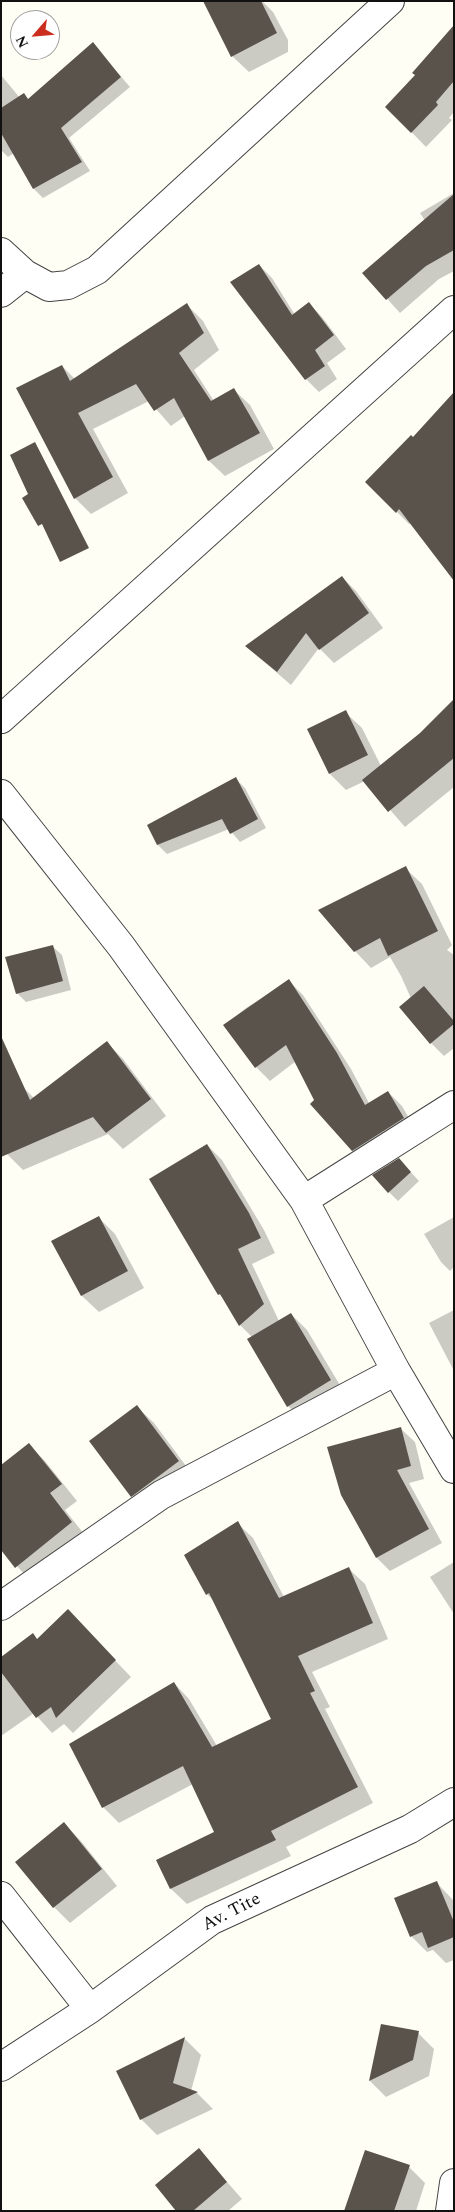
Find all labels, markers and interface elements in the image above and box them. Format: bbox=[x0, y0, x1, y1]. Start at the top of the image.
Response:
north arrow bbox=[10, 10, 60, 60]
text: N bbox=[10, 32, 34, 51]
street label: Av. Tite bbox=[199, 1889, 265, 1937]

